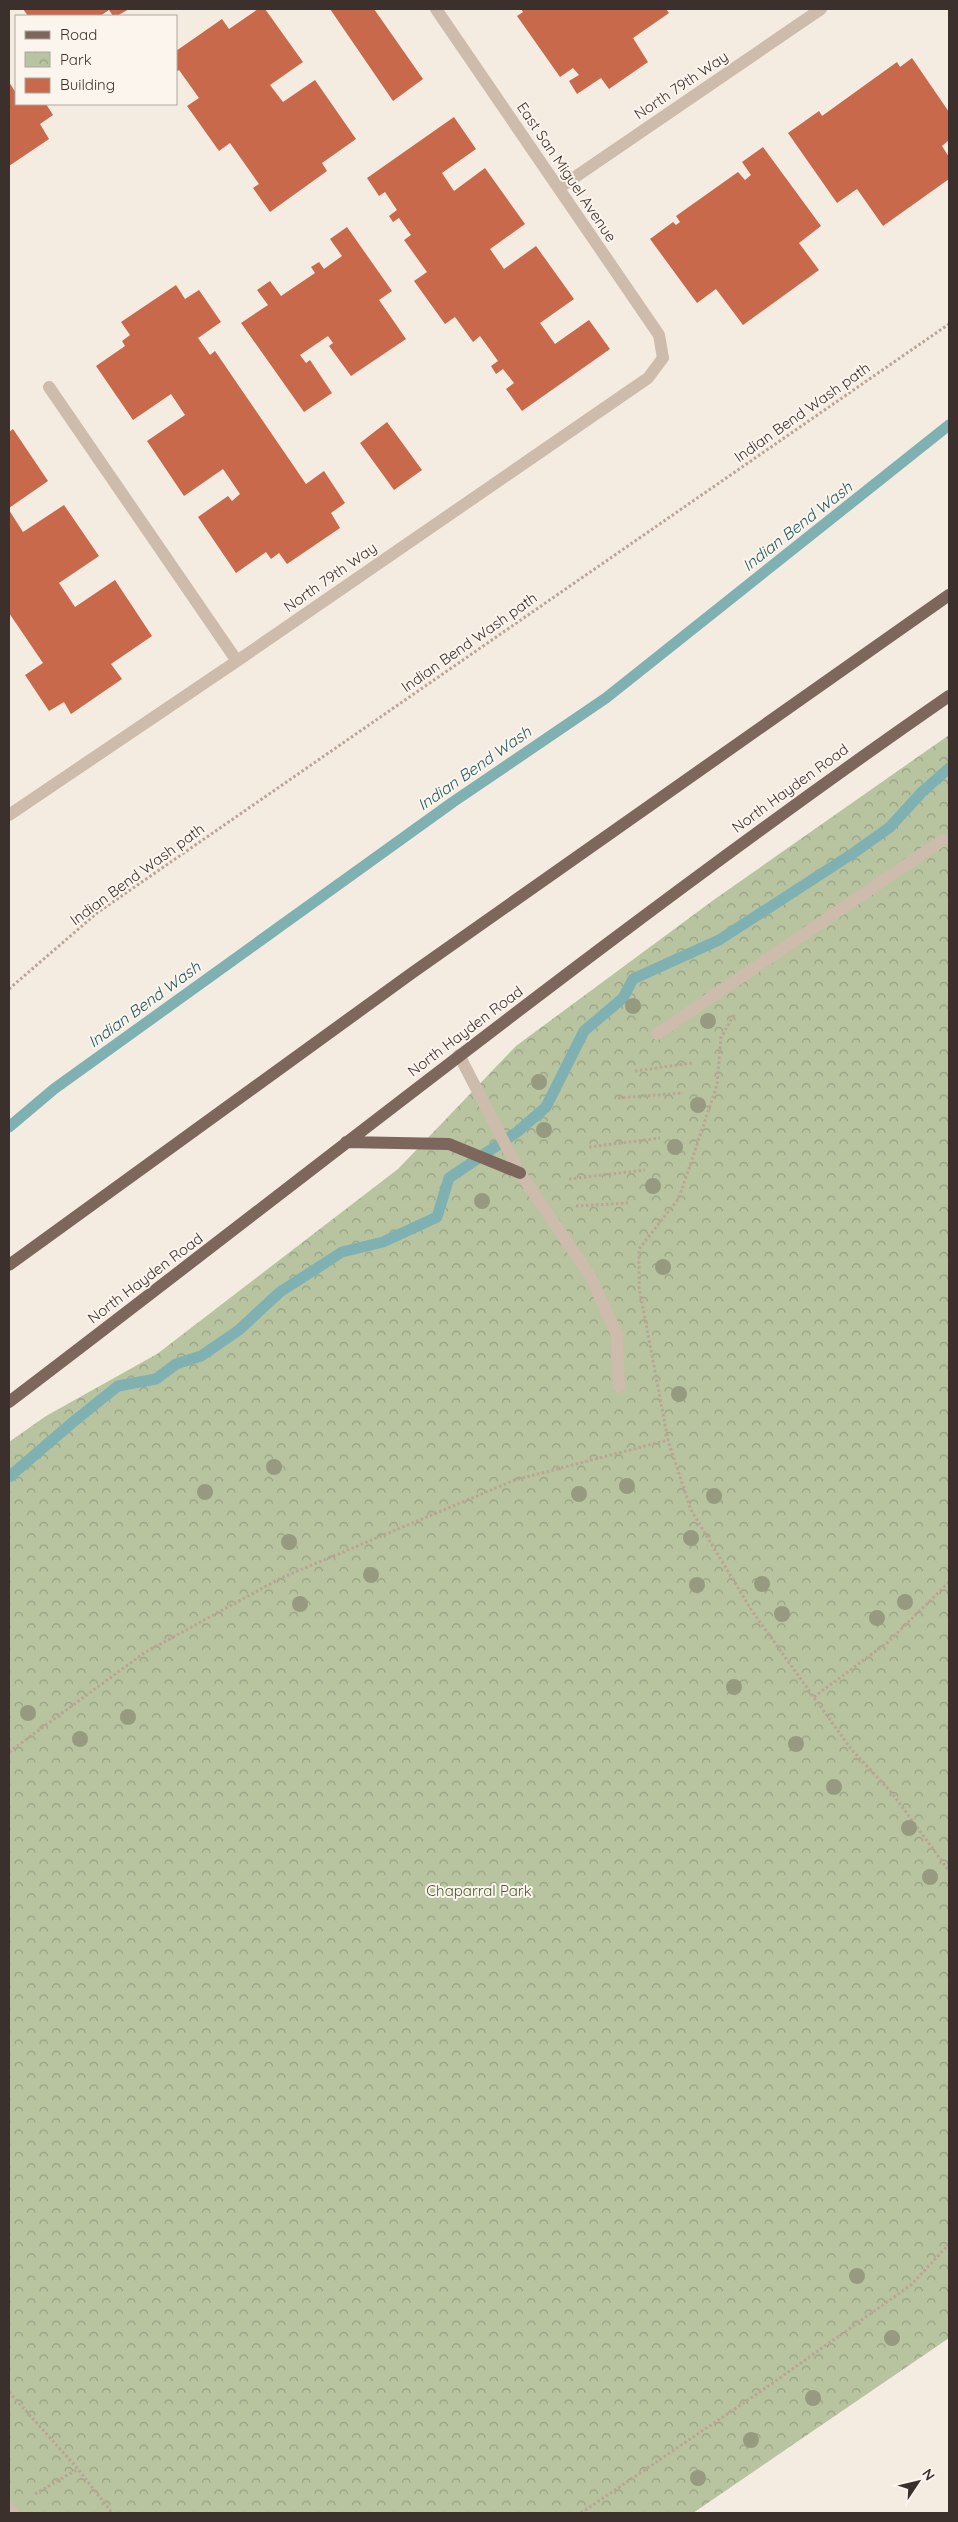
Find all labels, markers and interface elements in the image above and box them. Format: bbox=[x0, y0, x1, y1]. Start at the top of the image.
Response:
legend bbox=[15, 15, 178, 105]
text: Road bbox=[60, 25, 97, 44]
street label: North 79th Way bbox=[630, 47, 732, 123]
text: Park bbox=[60, 50, 92, 69]
text: Building bbox=[60, 75, 115, 94]
street label: East San Miguel Avenue bbox=[513, 98, 621, 246]
street label: Indian Bend Wash path bbox=[730, 358, 874, 466]
water label: Indian Bend Wash bbox=[738, 476, 857, 575]
street label: North 79th Way bbox=[280, 538, 380, 616]
street label: Indian Bend Wash path bbox=[397, 588, 541, 696]
water label: Indian Bend Wash bbox=[413, 721, 535, 815]
street label: North Hayden Road bbox=[728, 739, 852, 837]
street label: Indian Bend Wash path bbox=[66, 819, 208, 929]
water label: Indian Bend Wash bbox=[84, 956, 205, 1051]
street label: North Hayden Road bbox=[404, 981, 526, 1081]
street label: North Hayden Road bbox=[84, 1228, 206, 1328]
park label: Chaparral Park bbox=[426, 1881, 532, 1900]
north arrow bbox=[893, 2457, 943, 2507]
text: N bbox=[918, 2465, 939, 2484]

